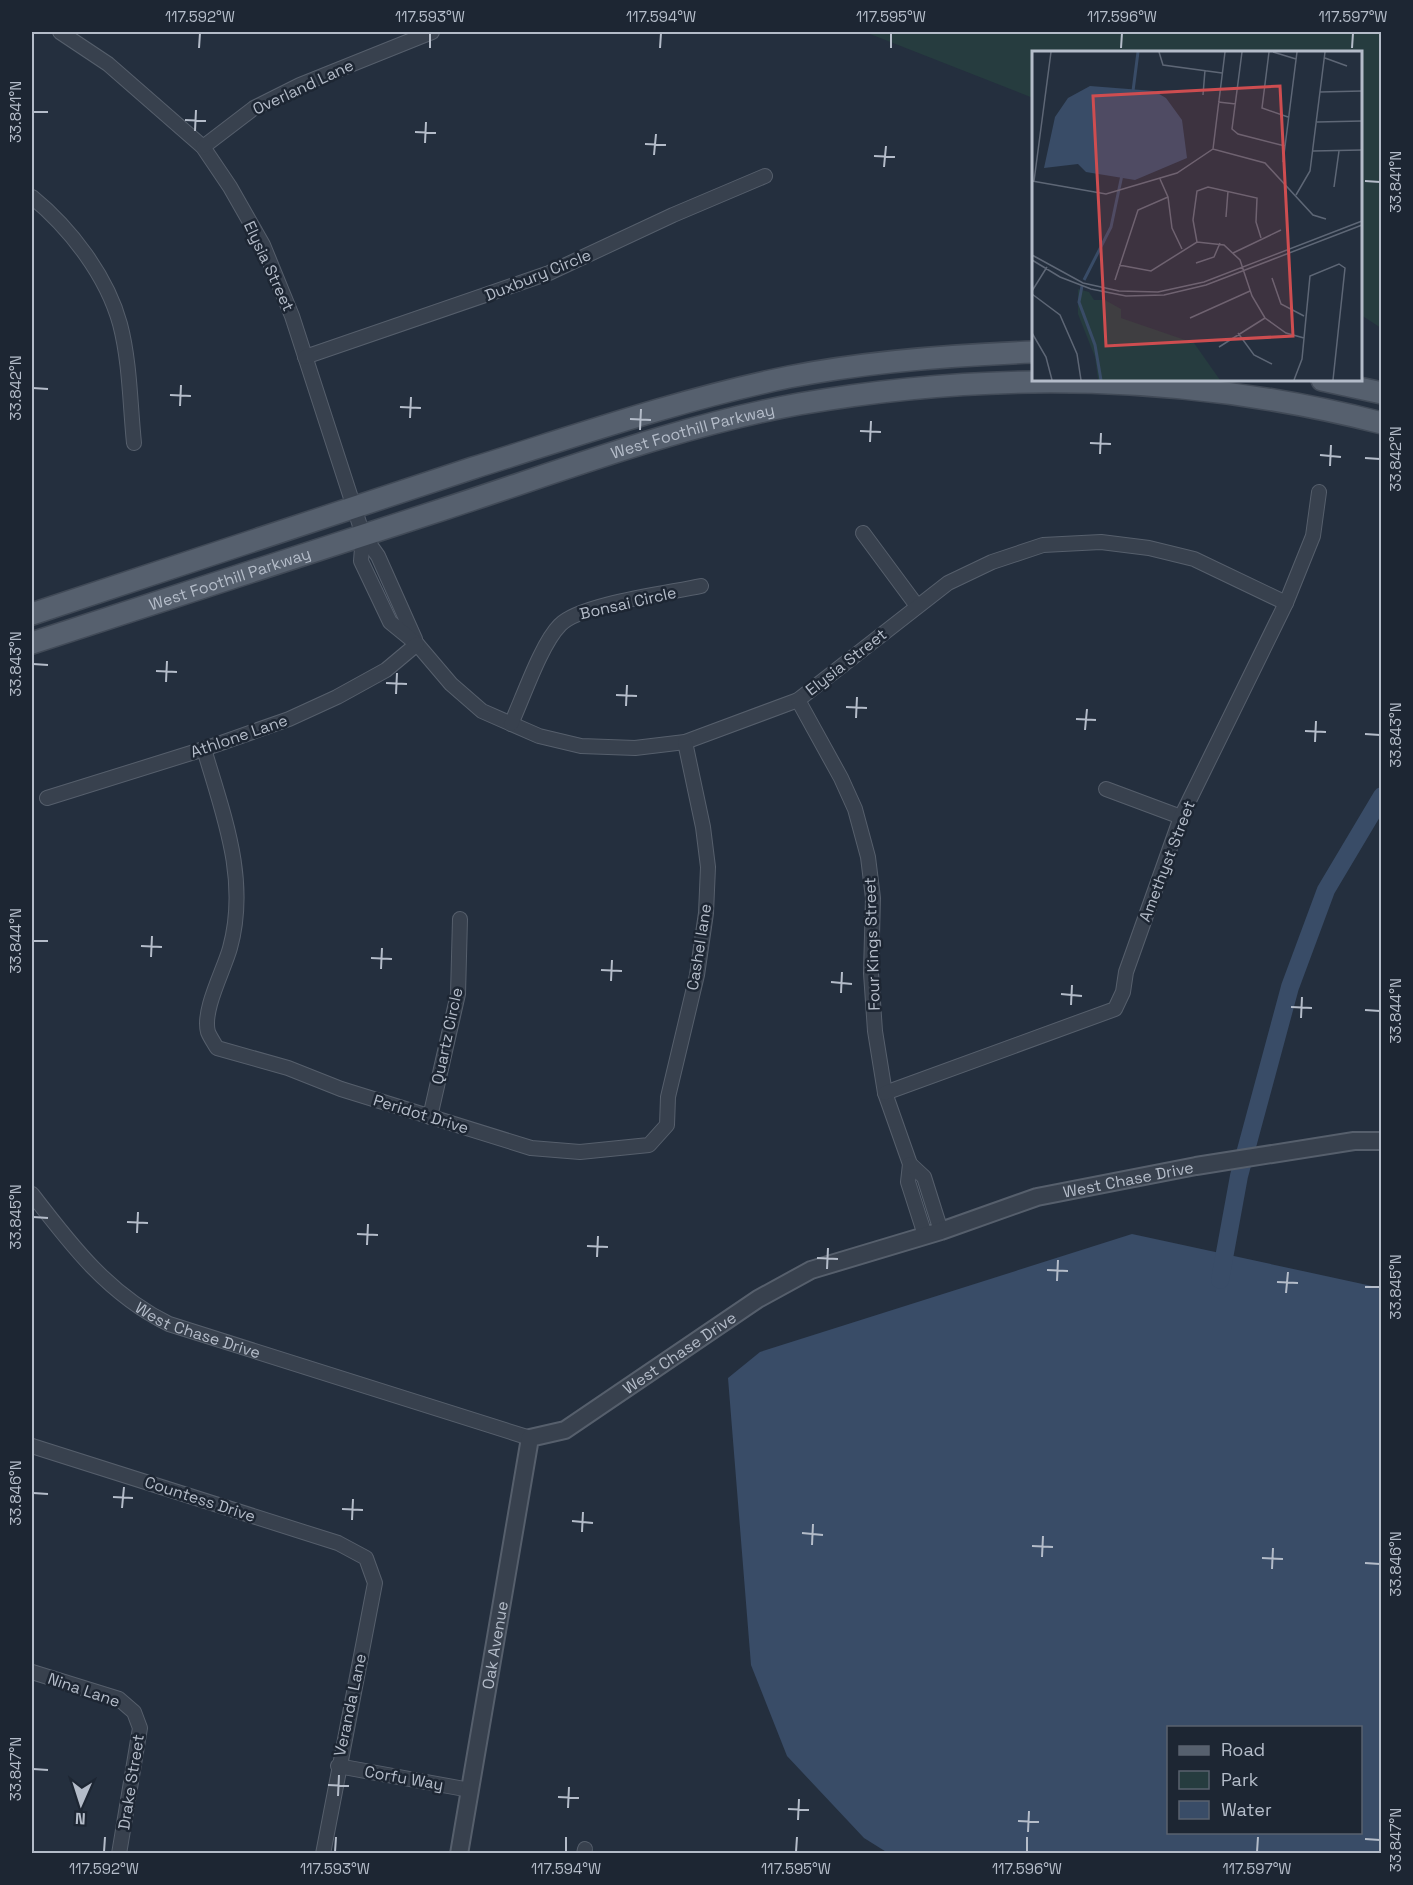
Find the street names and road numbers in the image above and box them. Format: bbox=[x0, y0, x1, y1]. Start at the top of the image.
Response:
street label: Overland Lane bbox=[249, 54, 357, 120]
street label: Elysia Street bbox=[239, 217, 299, 315]
street label: Duxbury Circle bbox=[482, 244, 594, 306]
street label: West Foothill Parkway bbox=[608, 399, 776, 463]
street label: West Foothill Parkway bbox=[146, 542, 313, 615]
street label: Bonsai Circle bbox=[578, 582, 678, 624]
street label: Elysia Street bbox=[801, 624, 891, 700]
street label: Athlone Lane bbox=[188, 710, 290, 762]
street label: Amethyst Street bbox=[1134, 797, 1200, 925]
street label: Four Kings Street bbox=[859, 877, 885, 1011]
street label: Cashel lane bbox=[682, 902, 716, 992]
street label: Quartz Circle bbox=[426, 986, 468, 1086]
street label: Peridot Drive bbox=[371, 1090, 471, 1138]
street label: West Chase Drive bbox=[1061, 1156, 1195, 1202]
street label: West Chase Drive bbox=[131, 1297, 263, 1363]
street label: West Chase Drive bbox=[618, 1307, 740, 1398]
street label: Countess Drive bbox=[142, 1471, 258, 1527]
street label: Oak Avenue bbox=[477, 1599, 513, 1691]
street label: Veranda Lane bbox=[329, 1652, 371, 1758]
street label: Nina Lane bbox=[45, 1668, 123, 1712]
street label: Drake Street bbox=[113, 1733, 149, 1831]
street label: Corfu Way bbox=[363, 1761, 445, 1795]

